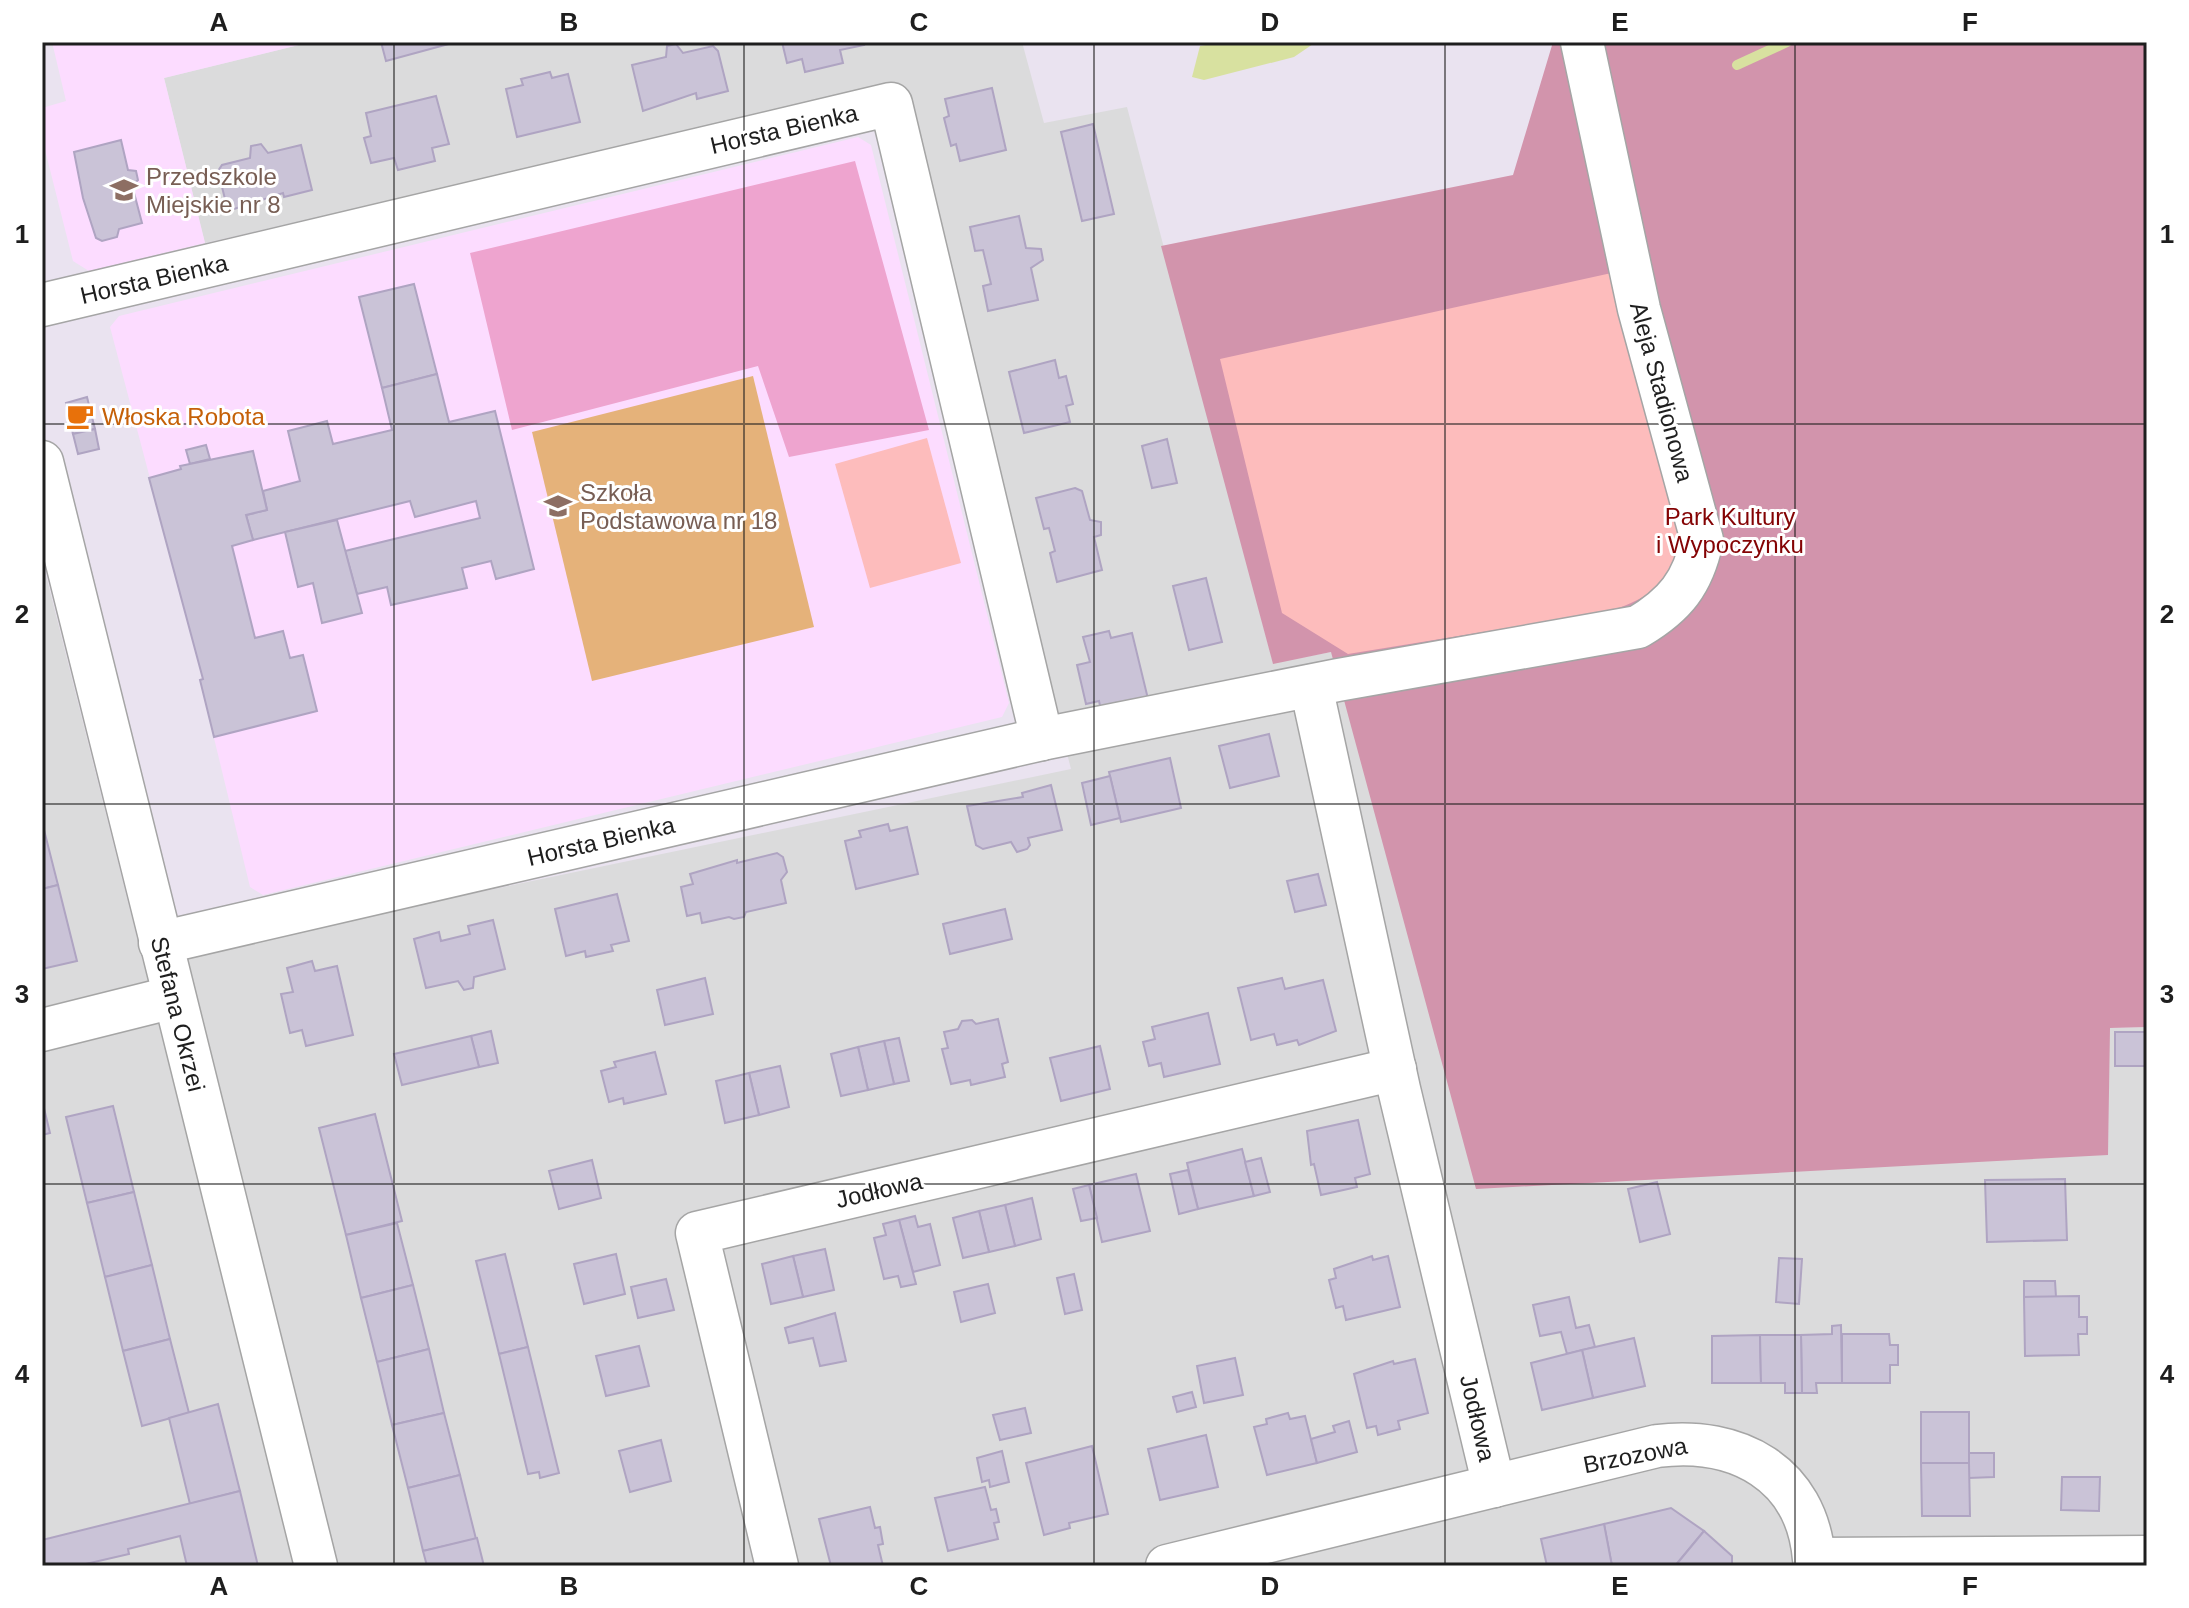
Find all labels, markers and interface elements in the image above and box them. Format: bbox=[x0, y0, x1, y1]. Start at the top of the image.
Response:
text: A bbox=[210, 7, 229, 37]
text: B bbox=[560, 7, 578, 37]
text: C bbox=[910, 7, 929, 37]
text: D bbox=[1261, 7, 1279, 37]
text: E bbox=[1611, 7, 1629, 37]
text: F bbox=[1962, 7, 1978, 37]
street label: Horsta Bienka bbox=[708, 99, 861, 159]
place label: Przedszkole Miejskie nr 8 bbox=[146, 163, 281, 218]
school or university icon: Przedszkole Miejskie nr 8 bbox=[109, 175, 139, 205]
text: 1 bbox=[15, 219, 29, 249]
text: 1 bbox=[2160, 219, 2174, 249]
street label: Horsta Bienka bbox=[78, 249, 231, 309]
street label: Aleja Stadionowa bbox=[1625, 299, 1699, 486]
cafe icon: Włoska Robota bbox=[65, 401, 95, 431]
place label: Włoska Robota bbox=[102, 403, 265, 430]
place label: Szkoła Podstawowa nr 18 bbox=[580, 479, 777, 534]
school or university icon: Szkoła Podstawowa nr 18 bbox=[543, 491, 573, 521]
park label: Park Kultury i Wypoczynku bbox=[1656, 503, 1804, 558]
text: 2 bbox=[15, 599, 29, 629]
text: 2 bbox=[2160, 599, 2174, 629]
street label: Horsta Bienka bbox=[525, 811, 678, 871]
street label: Stefana Okrzei bbox=[146, 934, 210, 1094]
text: 3 bbox=[15, 979, 29, 1009]
text: 3 bbox=[2160, 979, 2174, 1009]
street label: Jodłowa bbox=[833, 1167, 926, 1213]
text: 4 bbox=[15, 1359, 30, 1389]
text: 4 bbox=[2160, 1359, 2175, 1389]
street label: Jodłowa bbox=[1455, 1372, 1501, 1465]
street label: Brzozowa bbox=[1581, 1432, 1690, 1478]
text: A bbox=[210, 1571, 229, 1601]
text: B bbox=[560, 1571, 578, 1601]
text: C bbox=[910, 1571, 929, 1601]
text: D bbox=[1261, 1571, 1279, 1601]
text: E bbox=[1611, 1571, 1629, 1601]
text: F bbox=[1962, 1571, 1978, 1601]

